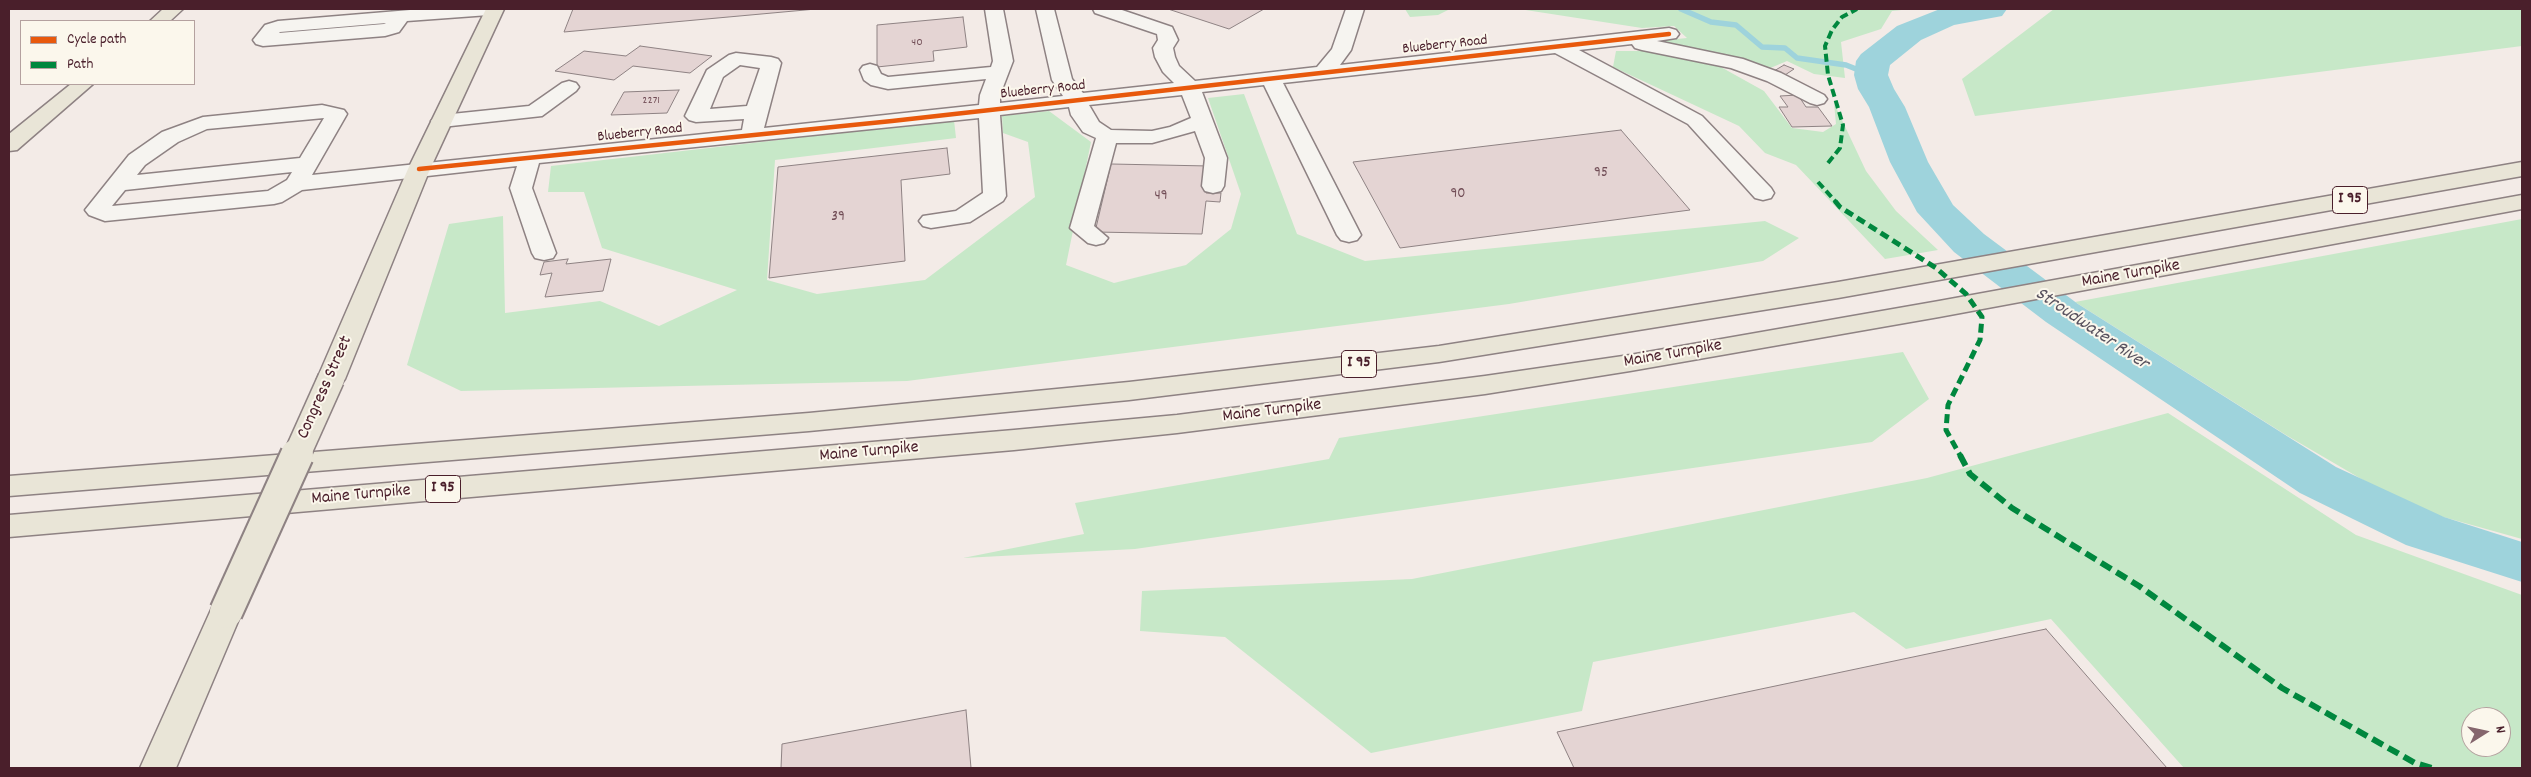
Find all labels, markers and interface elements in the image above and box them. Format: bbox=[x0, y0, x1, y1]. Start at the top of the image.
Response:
legend bbox=[20, 20, 195, 85]
text: Cycle path bbox=[67, 29, 126, 51]
street label: Blueberry Road bbox=[1402, 33, 1488, 59]
house number: 40 bbox=[911, 36, 923, 50]
text: Path bbox=[67, 54, 93, 76]
street label: Blueberry Road bbox=[1000, 78, 1086, 104]
house number: 2271 bbox=[642, 94, 660, 108]
street label: Blueberry Road bbox=[597, 121, 683, 147]
house number: 95 bbox=[1594, 165, 1608, 183]
house number: 90 bbox=[1450, 186, 1466, 204]
road number: I 95 bbox=[2332, 186, 2368, 214]
house number: 49 bbox=[1154, 188, 1168, 206]
house number: 39 bbox=[831, 209, 845, 227]
street label: Maine Turnpike bbox=[2080, 256, 2182, 294]
water label: Stroudwater River bbox=[2030, 284, 2152, 376]
street label: Congress Street bbox=[294, 333, 358, 443]
street label: Maine Turnpike bbox=[1622, 336, 1724, 374]
road number: I 95 bbox=[1342, 350, 1376, 378]
street label: Maine Turnpike bbox=[1221, 395, 1323, 429]
street label: Maine Turnpike bbox=[819, 438, 919, 468]
road number: I 95 bbox=[426, 476, 460, 502]
street label: Maine Turnpike bbox=[311, 481, 411, 511]
north arrow bbox=[2461, 707, 2511, 757]
text: N bbox=[2489, 724, 2510, 735]

